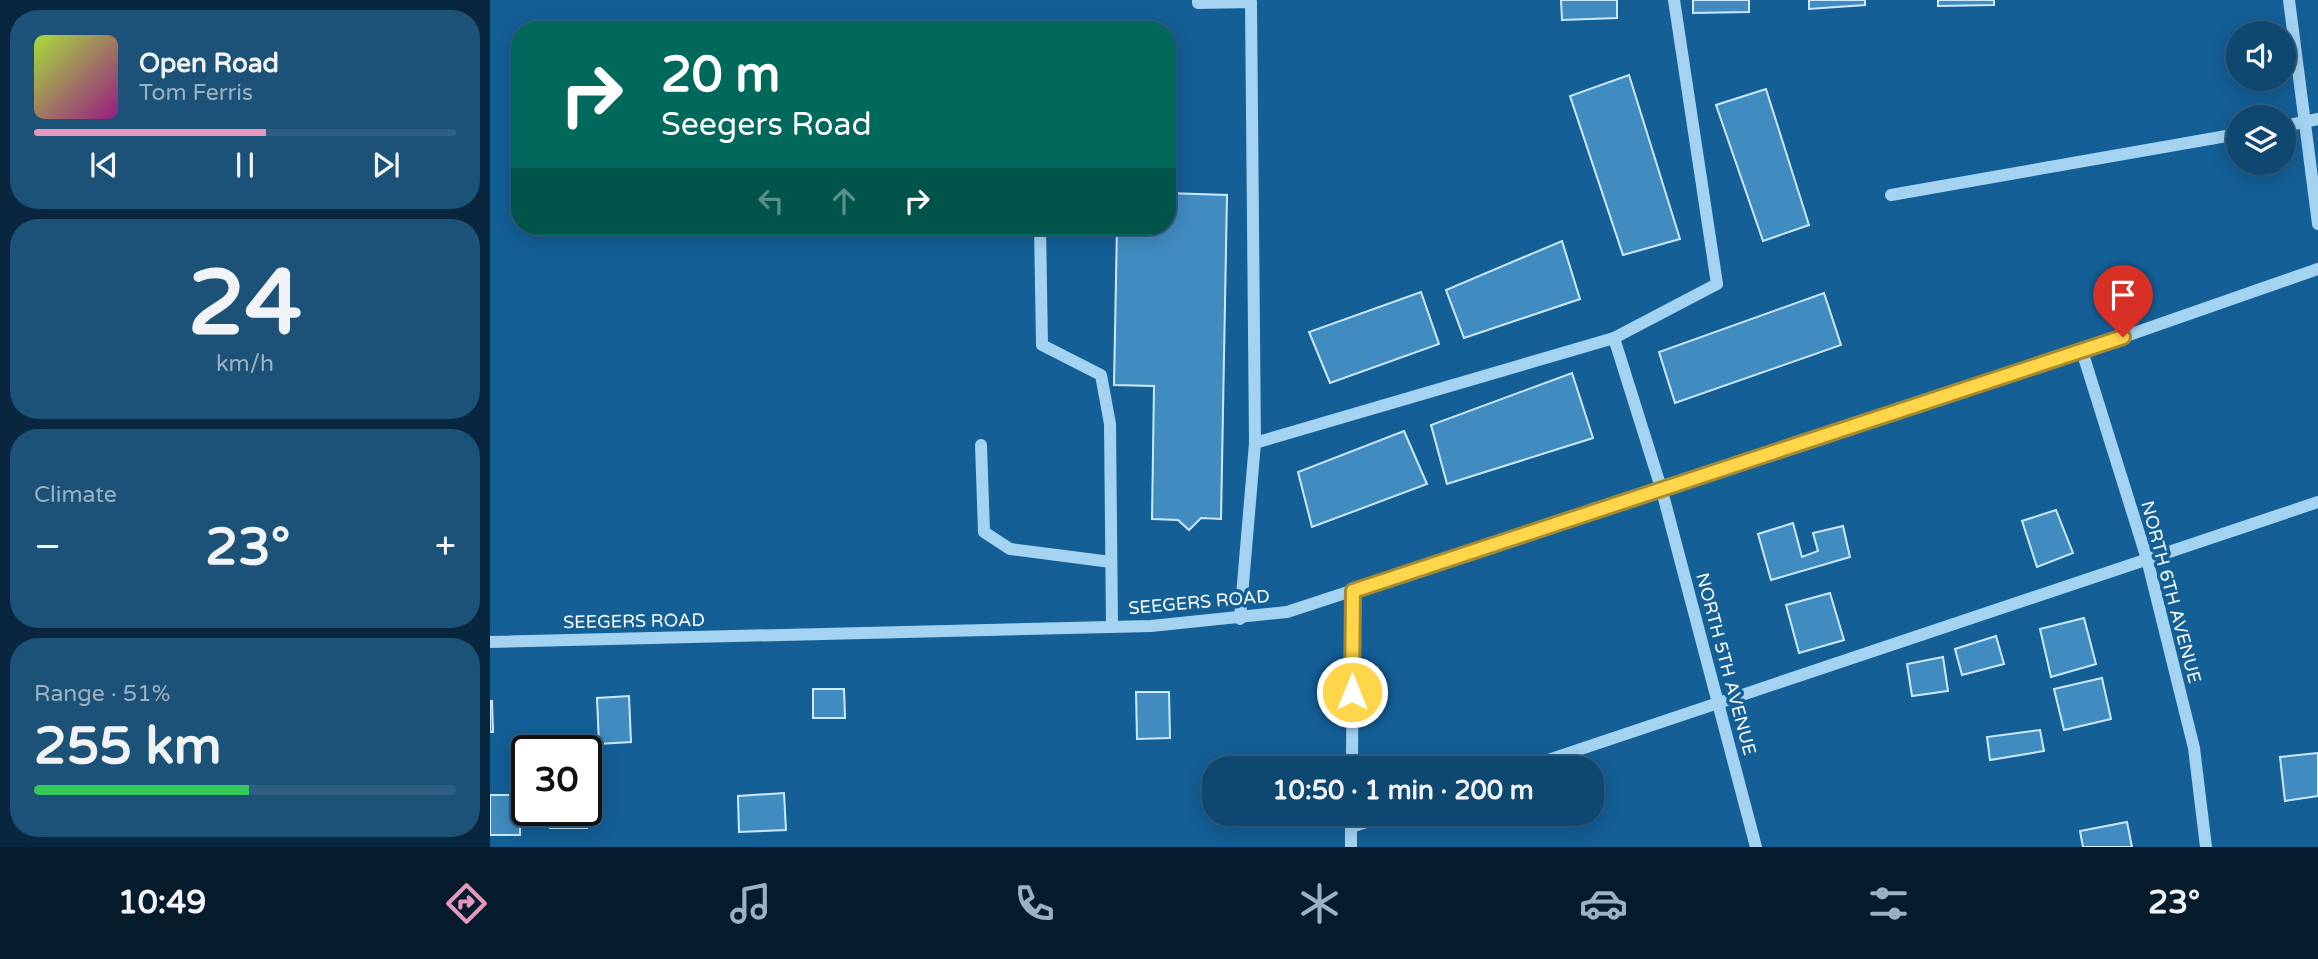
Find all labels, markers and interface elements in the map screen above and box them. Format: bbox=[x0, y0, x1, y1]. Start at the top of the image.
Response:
map controls bbox=[2226, 21, 2296, 175]
button: sound bbox=[2226, 21, 2296, 91]
text: 20 m bbox=[661, 46, 780, 105]
text: Open Road bbox=[139, 48, 279, 79]
icon: right bbox=[546, 49, 637, 140]
text: Tom Ferris bbox=[139, 79, 253, 107]
button: layers bbox=[2226, 105, 2296, 175]
text: Seegers Road bbox=[661, 106, 872, 144]
icon: previous bbox=[85, 146, 123, 184]
icon: pause bbox=[226, 146, 264, 184]
icon: next bbox=[367, 146, 405, 184]
icon: left bbox=[752, 182, 790, 220]
icon: ahead bbox=[825, 182, 863, 220]
icon: right bbox=[898, 182, 936, 220]
text: 24 bbox=[188, 249, 302, 359]
pin bbox=[2093, 265, 2153, 337]
icon: arrive bbox=[2104, 276, 2142, 314]
text: km/h bbox=[216, 350, 274, 378]
text: Climate bbox=[34, 481, 117, 509]
street label: NORTH 6TH AVENUE bbox=[2136, 498, 2206, 686]
text: 23° bbox=[205, 516, 290, 579]
text: − bbox=[34, 524, 61, 570]
text: + bbox=[435, 524, 456, 570]
street label: NORTH 5TH AVENUE bbox=[1691, 570, 1761, 758]
street label: SEEGERS ROAD bbox=[1127, 585, 1271, 619]
street label: SEEGERS ROAD bbox=[563, 609, 705, 633]
position arrow bbox=[1315, 655, 1389, 729]
text: Range · 51% bbox=[34, 680, 170, 708]
text: 255 km bbox=[34, 715, 222, 778]
speed limit sign: 30 bbox=[511, 735, 602, 826]
text: 10:50 · 1 min · 200 m bbox=[1272, 775, 1534, 806]
icon: directions bbox=[442, 879, 491, 928]
icon: music bbox=[726, 879, 775, 928]
icon: phone bbox=[1010, 879, 1059, 928]
icon: climate bbox=[1295, 879, 1344, 928]
icon: car bbox=[1579, 879, 1628, 928]
icon: filters bbox=[1864, 879, 1913, 928]
text: 10:49 bbox=[118, 884, 206, 922]
text: 23° bbox=[2148, 884, 2200, 922]

